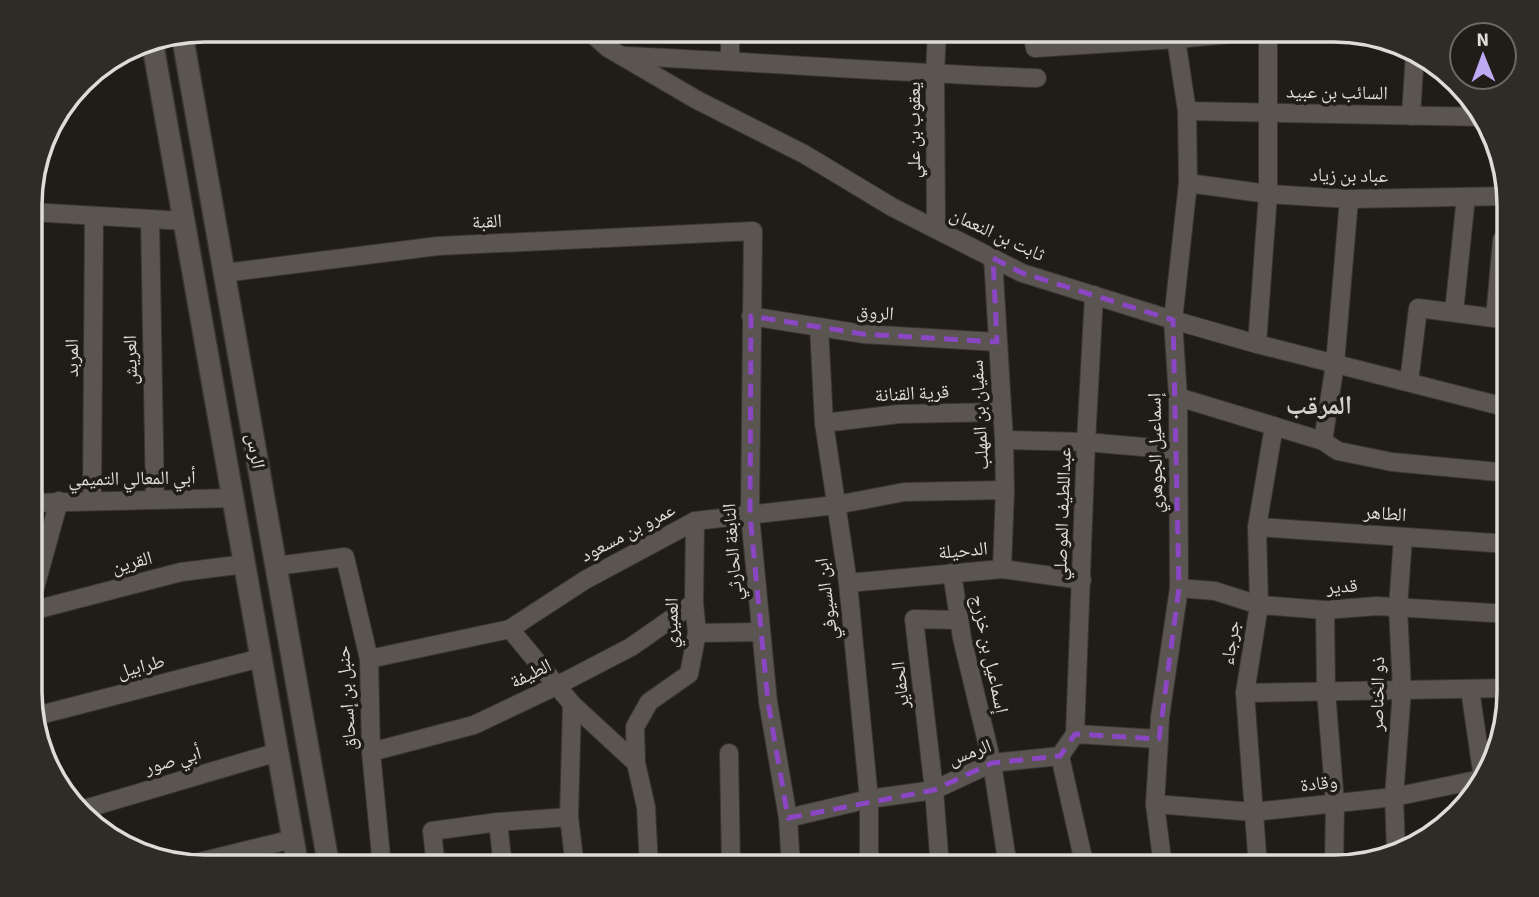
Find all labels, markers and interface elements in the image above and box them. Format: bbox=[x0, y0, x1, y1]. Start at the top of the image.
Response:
north arrow bbox=[1448, 21, 1518, 91]
text: N bbox=[1476, 27, 1489, 54]
street label: السائب بن عبيد bbox=[1286, 79, 1388, 107]
street label: يعقوب بن علي bbox=[901, 82, 928, 178]
street label: عباد بن زياد bbox=[1310, 162, 1389, 190]
street label: ثابت بن النعمان bbox=[945, 201, 1049, 269]
street label: القبة bbox=[471, 208, 503, 236]
street label: الروق bbox=[855, 298, 895, 328]
street label: العريش bbox=[117, 335, 145, 385]
street label: المربد bbox=[59, 339, 86, 377]
street label: سفيان بن المهلب bbox=[964, 359, 996, 471]
street label: قرية القنانة bbox=[874, 379, 950, 409]
district label: المرقب bbox=[1286, 387, 1352, 424]
street label: إسماعيل الجوهري bbox=[1141, 393, 1171, 513]
street label: الرس bbox=[239, 431, 271, 471]
street label: عبداللطيف الموصلي bbox=[1047, 446, 1080, 581]
street label: أبي المعالي التميمي bbox=[68, 464, 196, 494]
street label: عمرو بن مسعود bbox=[576, 497, 681, 569]
street label: الطاهر bbox=[1362, 499, 1407, 529]
street label: النابغة الحارثي bbox=[716, 502, 751, 601]
street label: الدحيلة bbox=[937, 535, 989, 567]
street label: القرين bbox=[109, 545, 155, 581]
street label: ابن السيوفي bbox=[809, 556, 846, 642]
street label: قدير bbox=[1325, 573, 1358, 601]
street label: إسماعيل بن خزرج bbox=[963, 592, 1015, 716]
street label: العميري bbox=[658, 598, 687, 649]
street label: جرجاء bbox=[1214, 619, 1248, 667]
street label: حنبل بن إسحاق bbox=[330, 645, 364, 751]
street label: طرابيل bbox=[114, 648, 168, 686]
street label: الطيفة bbox=[506, 652, 556, 696]
street label: ذو الخناصر bbox=[1364, 656, 1392, 733]
street label: الحفاير bbox=[885, 660, 917, 711]
street label: الرمس bbox=[945, 733, 995, 773]
street label: أبي صور bbox=[141, 740, 205, 783]
street label: وقادة bbox=[1299, 769, 1339, 799]

